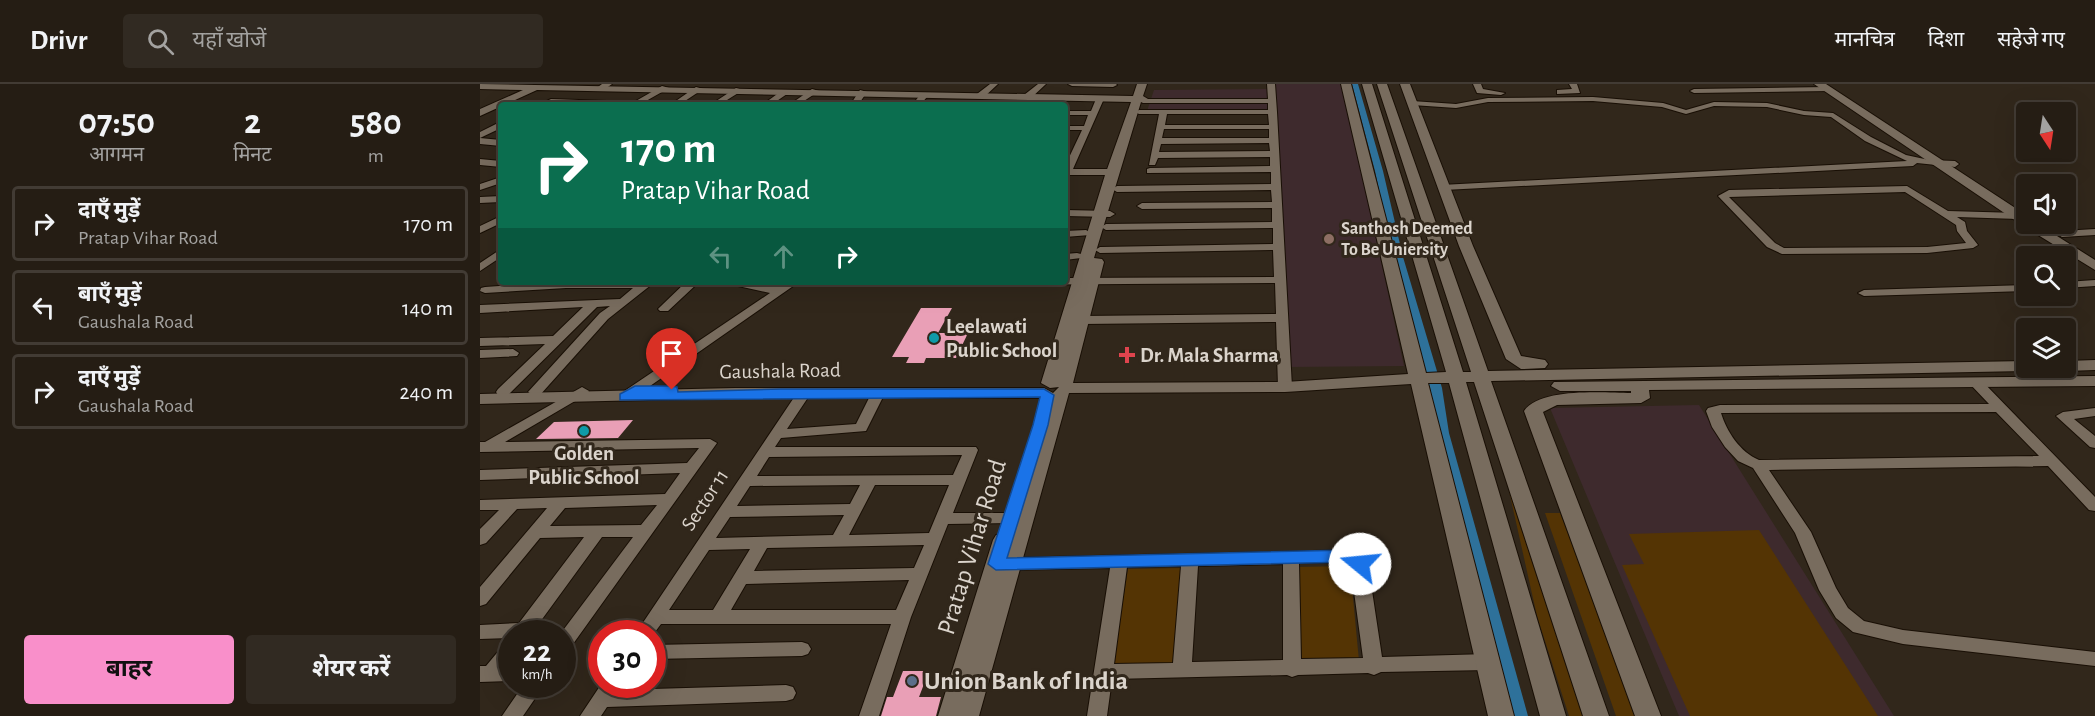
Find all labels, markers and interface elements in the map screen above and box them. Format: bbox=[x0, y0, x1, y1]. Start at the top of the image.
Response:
search box bbox=[123, 14, 543, 68]
icon: search bbox=[144, 25, 177, 58]
text: Drivr bbox=[30, 27, 87, 55]
text: यहाँ खोजें bbox=[192, 29, 266, 51]
text: मानचित्र bbox=[1835, 29, 1895, 50]
text: दिशा bbox=[1928, 29, 1964, 50]
text: सहेजे गए bbox=[1997, 29, 2065, 50]
north arrow bbox=[2016, 102, 2076, 162]
map controls bbox=[2016, 102, 2076, 378]
text: 07:50 bbox=[78, 104, 155, 140]
text: 2 bbox=[244, 104, 261, 140]
text: 580 bbox=[350, 105, 402, 141]
icon: right bbox=[522, 126, 600, 204]
text: 170 m bbox=[621, 128, 716, 170]
text: आगमन bbox=[89, 145, 144, 165]
text: मिनट bbox=[233, 145, 272, 165]
text: m bbox=[368, 146, 384, 166]
button: sound bbox=[2016, 174, 2076, 234]
text: Pratap Vihar Road bbox=[621, 177, 810, 204]
text: दाएँ मुड़ें bbox=[78, 199, 140, 221]
icon: right bbox=[27, 207, 60, 240]
text: 170 m bbox=[403, 213, 453, 235]
place label: Santhosh Deemed To Be Uniersity bbox=[1341, 220, 1473, 259]
text: Pratap Vihar Road bbox=[78, 228, 218, 248]
marker: Santhosh Deemed To Be Uniersity bbox=[1322, 232, 1336, 246]
icon: left bbox=[704, 240, 737, 273]
icon: ahead bbox=[767, 240, 800, 273]
icon: right bbox=[830, 240, 863, 273]
button: search bbox=[2016, 246, 2076, 306]
text: बाएँ मुड़ें bbox=[78, 283, 142, 305]
icon: left bbox=[27, 291, 60, 324]
text: 140 m bbox=[402, 297, 453, 319]
text: Gaushala Road bbox=[78, 312, 194, 332]
place label: Leelawati Public School bbox=[946, 316, 1057, 361]
button: layers bbox=[2016, 318, 2076, 378]
pin bbox=[646, 328, 697, 390]
marker: Leelawati Public School bbox=[927, 331, 941, 345]
icon: arrive bbox=[655, 337, 688, 370]
place label: Dr. Mala Sharma bbox=[1140, 345, 1279, 366]
marker: Dr. Mala Sharma bbox=[1118, 346, 1136, 364]
street label: Gaushala Road bbox=[719, 359, 841, 383]
text: दाएँ मुड़ें bbox=[78, 367, 140, 389]
icon: right bbox=[27, 375, 60, 408]
text: 240 m bbox=[400, 381, 453, 403]
text: Gaushala Road bbox=[78, 396, 194, 416]
marker: Golden Public School bbox=[577, 424, 591, 438]
place label: Golden Public School bbox=[528, 443, 640, 488]
street label: Pratap Vihar Road bbox=[933, 456, 1011, 638]
street label: Sector 11 bbox=[678, 466, 732, 534]
position arrow bbox=[1328, 532, 1392, 596]
speed limit sign: 30 bbox=[588, 620, 666, 698]
button: बाहर bbox=[24, 635, 234, 704]
button: शेयर करें bbox=[246, 635, 456, 704]
text: 22 bbox=[523, 637, 551, 667]
text: km/h bbox=[522, 667, 552, 682]
place label: Union Bank of India bbox=[924, 668, 1128, 694]
marker: Union Bank of India bbox=[905, 674, 919, 688]

